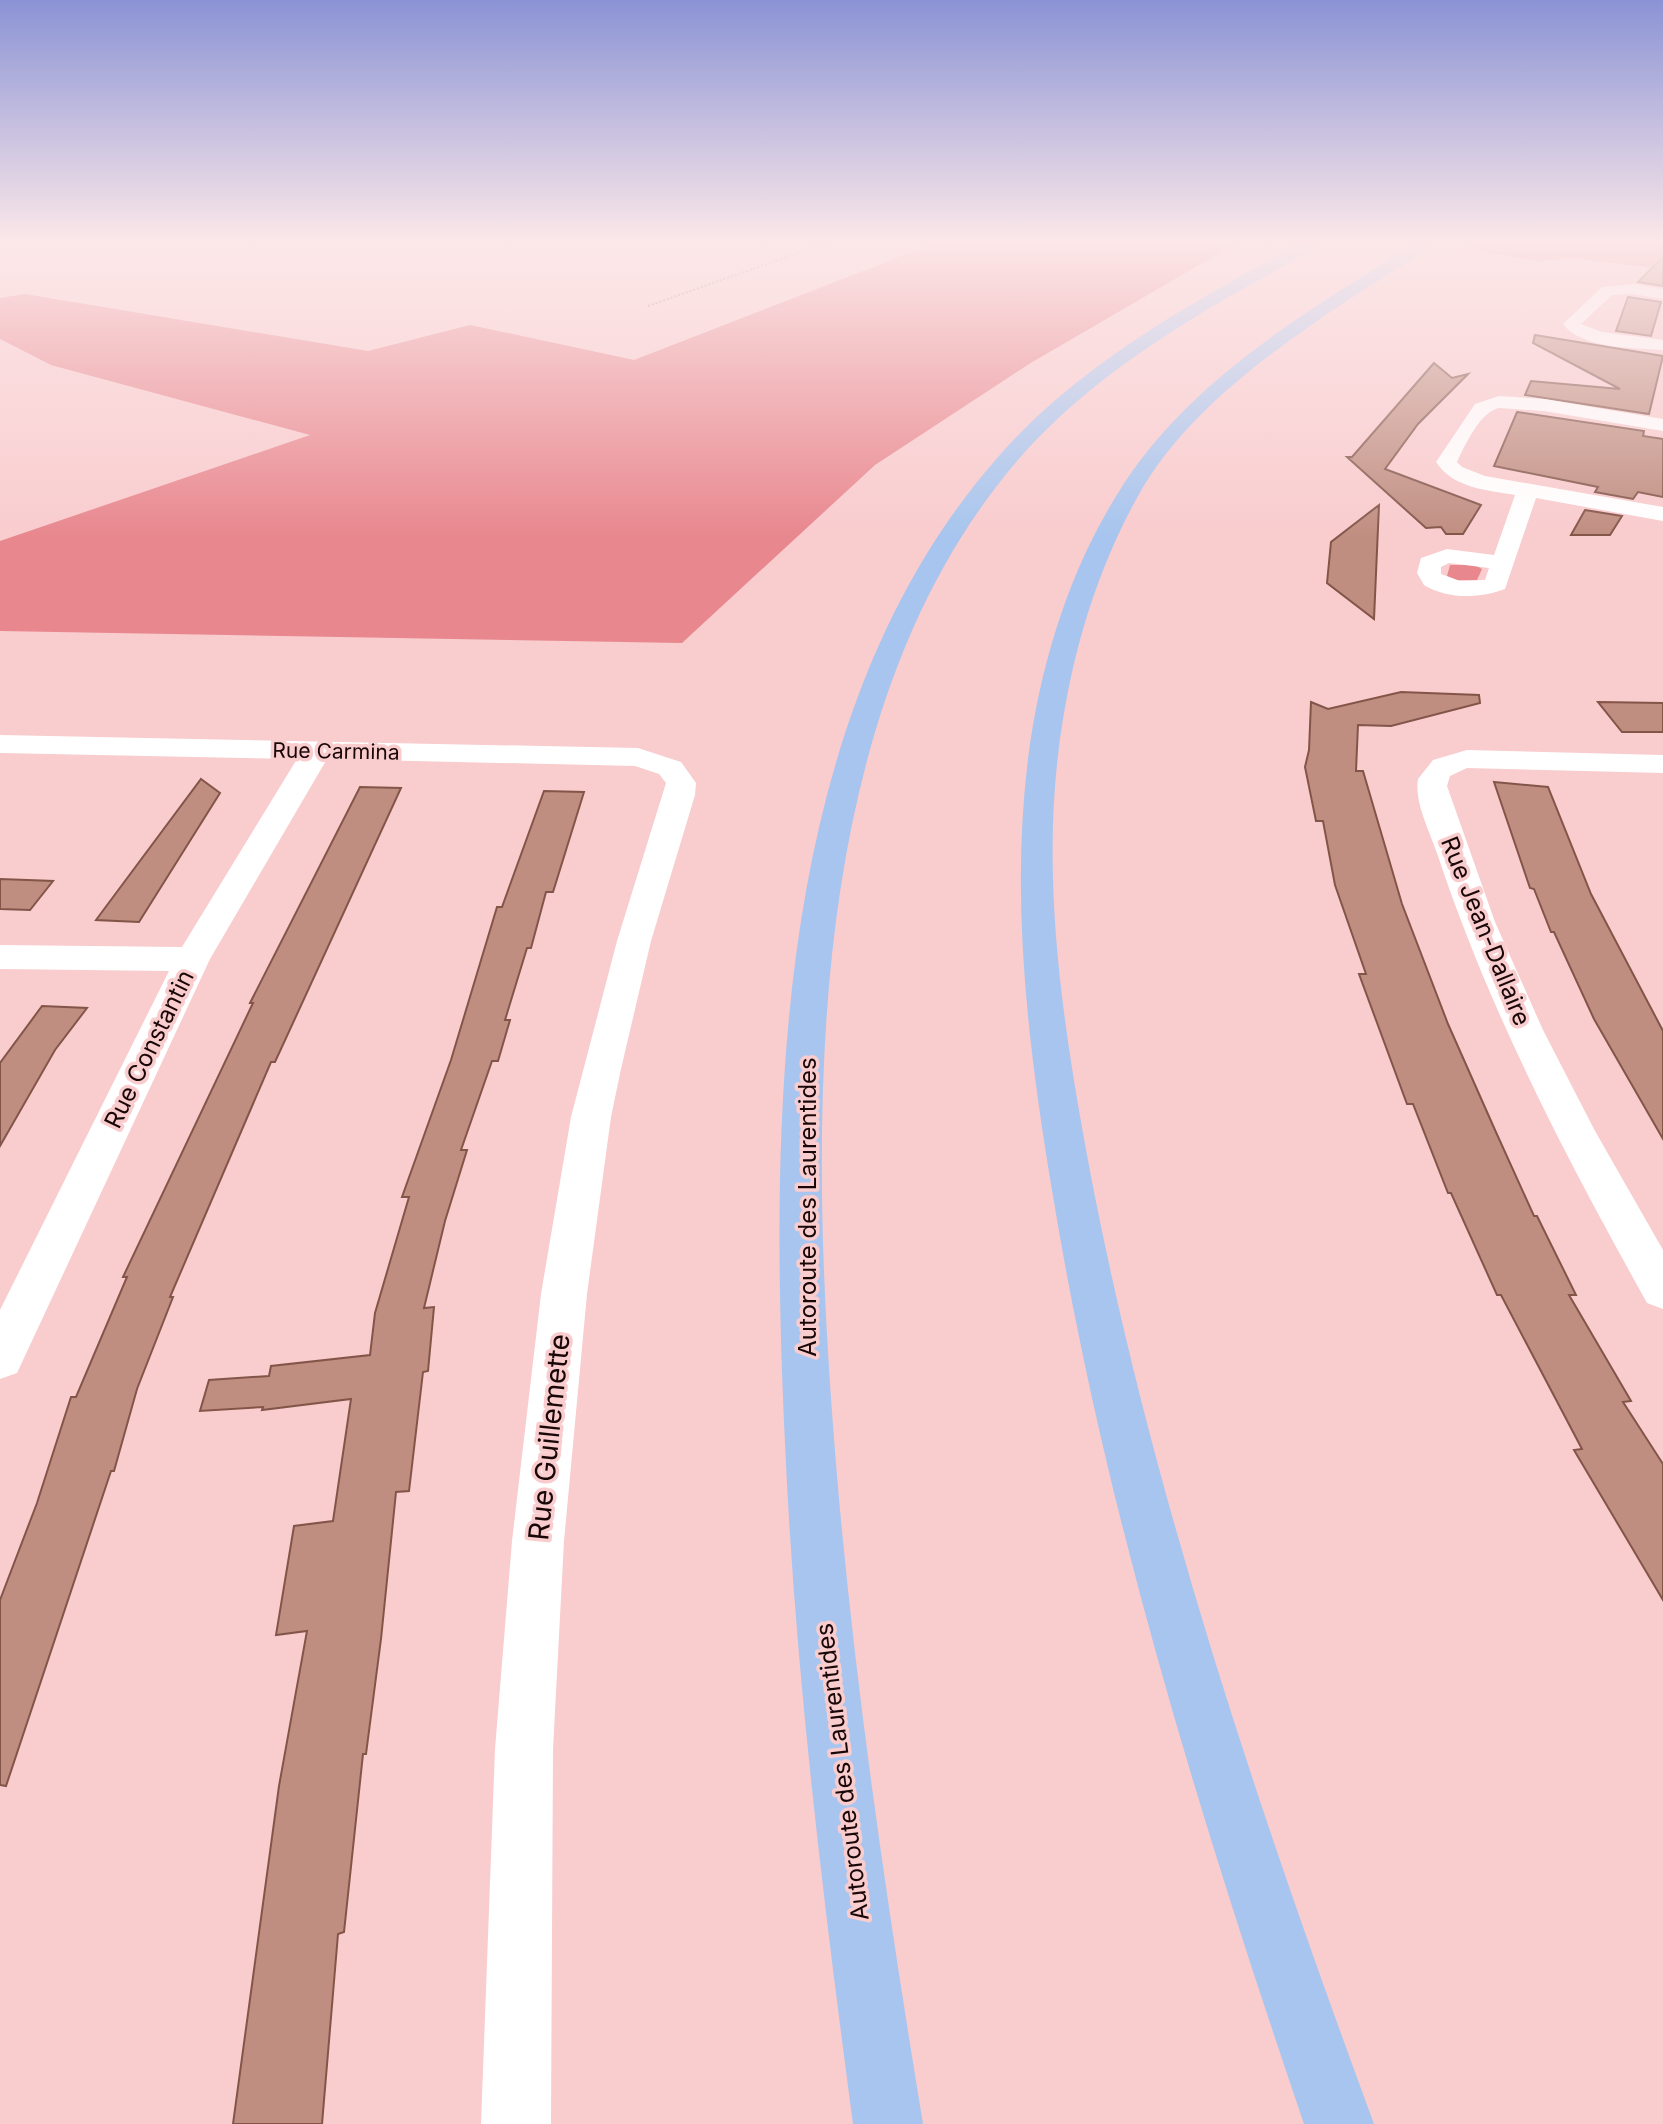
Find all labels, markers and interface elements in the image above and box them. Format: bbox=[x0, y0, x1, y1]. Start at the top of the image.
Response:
street label: Rue Carmina bbox=[272, 737, 400, 765]
street label: Rue Jean-Dallaire bbox=[1435, 832, 1537, 1030]
street label: Rue Constantin bbox=[98, 965, 200, 1133]
street label: Autoroute des Laurentides bbox=[793, 1057, 822, 1357]
street label: Rue Guillemette bbox=[521, 1332, 577, 1542]
street label: Autoroute des Laurentides bbox=[809, 1622, 875, 1922]

